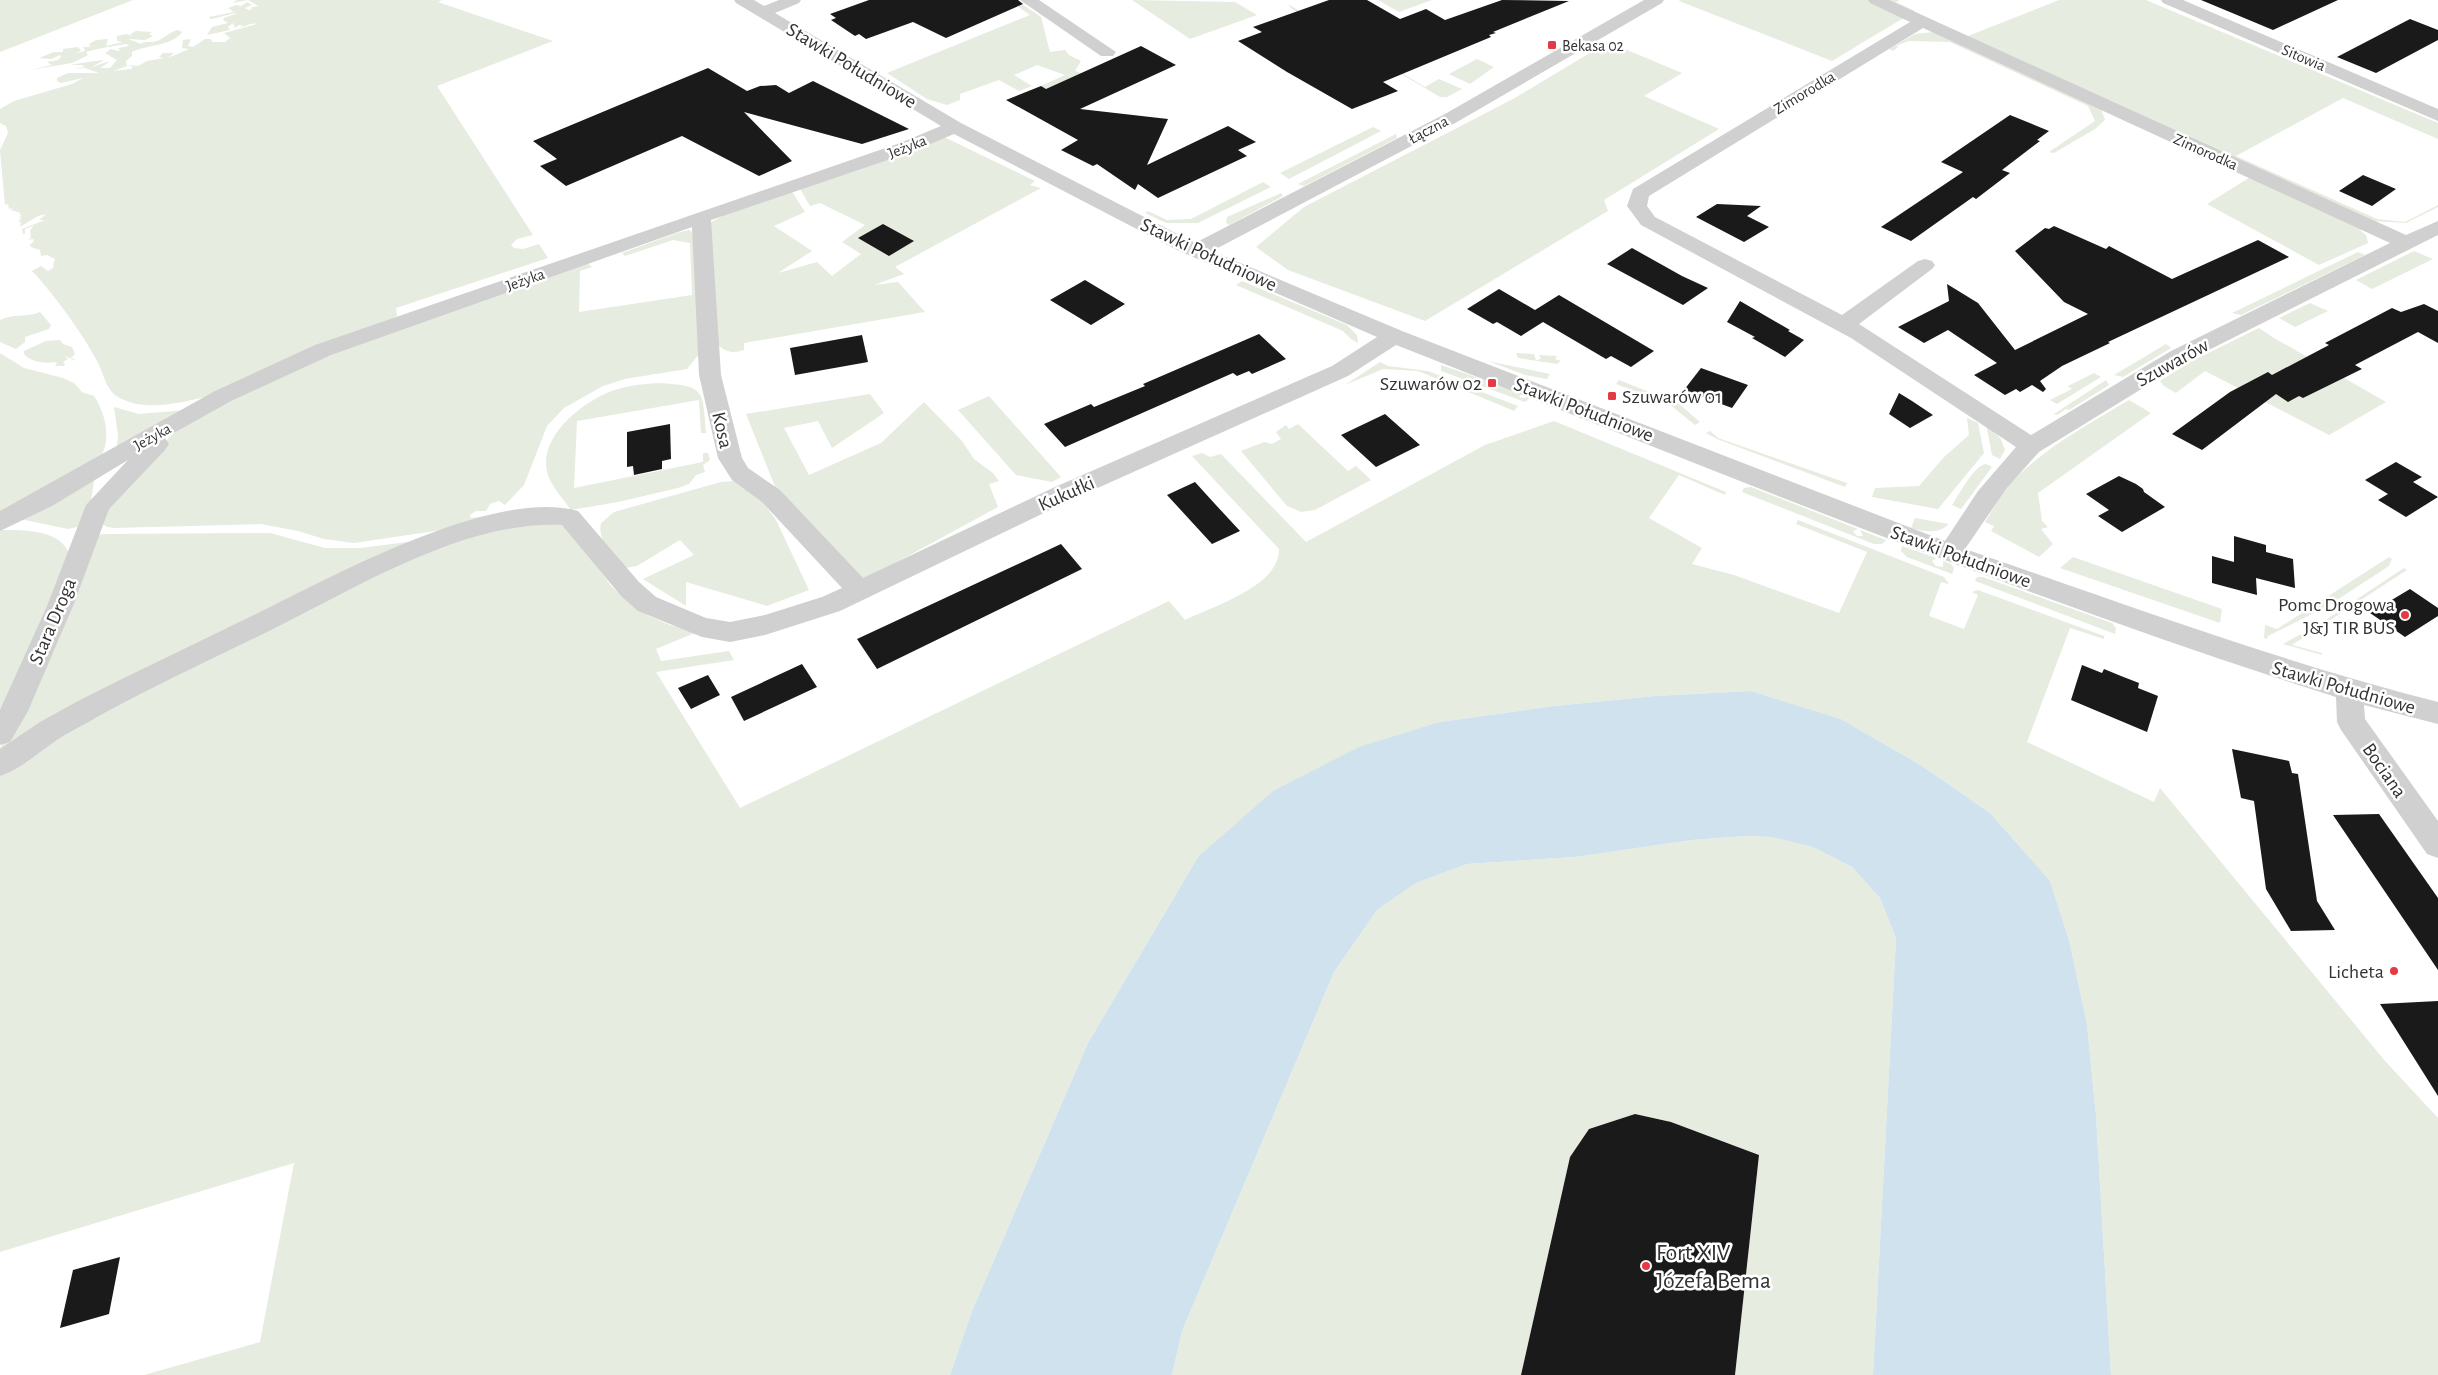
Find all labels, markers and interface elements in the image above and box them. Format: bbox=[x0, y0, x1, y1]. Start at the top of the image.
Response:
street label: Stawki Południowe bbox=[783, 19, 920, 112]
place label: Bekasa 02 bbox=[1562, 38, 1624, 54]
marker: Bekasa 02 bbox=[1546, 39, 1558, 51]
street label: Sitowia bbox=[2279, 42, 2328, 74]
street label: Zimorodka bbox=[1771, 68, 1838, 117]
street label: Łączna bbox=[1406, 113, 1451, 147]
street label: Zimorodka bbox=[2171, 131, 2240, 173]
street label: Jeżyka bbox=[886, 132, 929, 162]
street label: Stawki Południowe bbox=[1137, 215, 1280, 295]
street label: Jeżyka bbox=[504, 266, 547, 295]
street label: Szuwarów bbox=[2133, 335, 2212, 391]
place label: Szuwarów 02 bbox=[1380, 374, 1482, 394]
street label: Stawki Południowe bbox=[1511, 374, 1656, 446]
marker: Szuwarów 02 bbox=[1486, 377, 1498, 389]
place label: Szuwarów 01 bbox=[1622, 387, 1722, 407]
marker: Szuwarów 01 bbox=[1606, 390, 1618, 402]
street label: Kosa bbox=[708, 410, 736, 450]
street label: Jeżyka bbox=[131, 420, 174, 454]
street label: Kukułki bbox=[1035, 473, 1098, 515]
street label: Stawki Południowe bbox=[1888, 522, 2034, 592]
street label: Stara Droga bbox=[26, 575, 80, 667]
place label: Pomc Drogowa J&J TIR BUS bbox=[2278, 595, 2395, 638]
marker: Pomc Drogowa J&J TIR BUS bbox=[2399, 609, 2411, 621]
street label: Stawki Południowe bbox=[2270, 658, 2418, 718]
street label: Bociana bbox=[2358, 740, 2410, 801]
place label: Licheta bbox=[2328, 962, 2384, 982]
marker: Licheta bbox=[2388, 965, 2400, 977]
place label: Fort XIV Józefa Bema bbox=[1656, 1241, 1771, 1293]
marker: Fort XIV Józefa Bema bbox=[1640, 1260, 1652, 1272]

